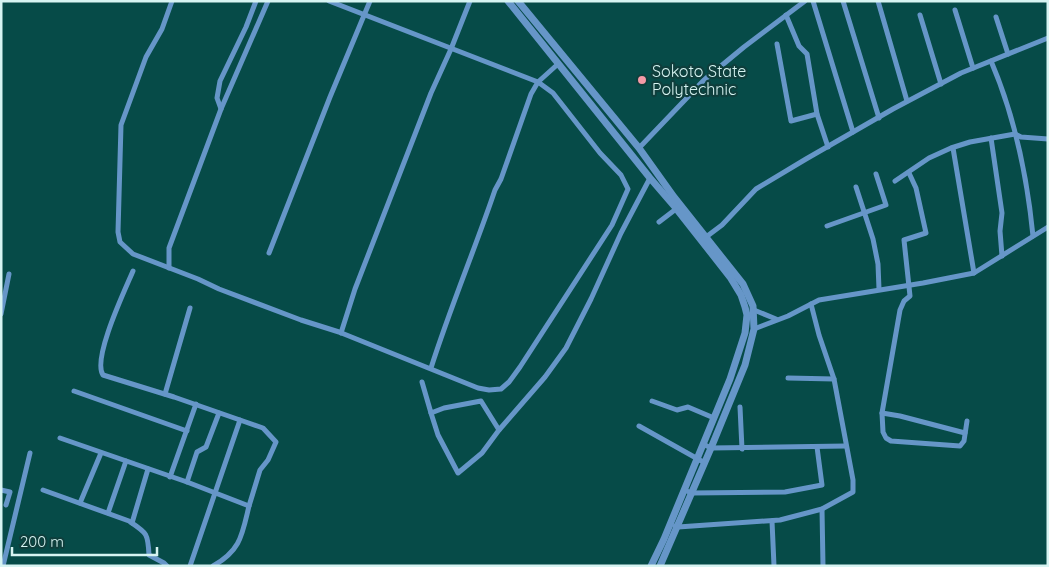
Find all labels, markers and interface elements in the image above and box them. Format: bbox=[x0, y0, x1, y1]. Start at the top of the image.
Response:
place label: Sokoto State Polytechnic bbox=[652, 61, 746, 99]
marker: Sokoto State Polytechnic bbox=[636, 74, 648, 86]
scale bar bbox=[12, 524, 158, 556]
text: 200 m bbox=[20, 532, 64, 551]

